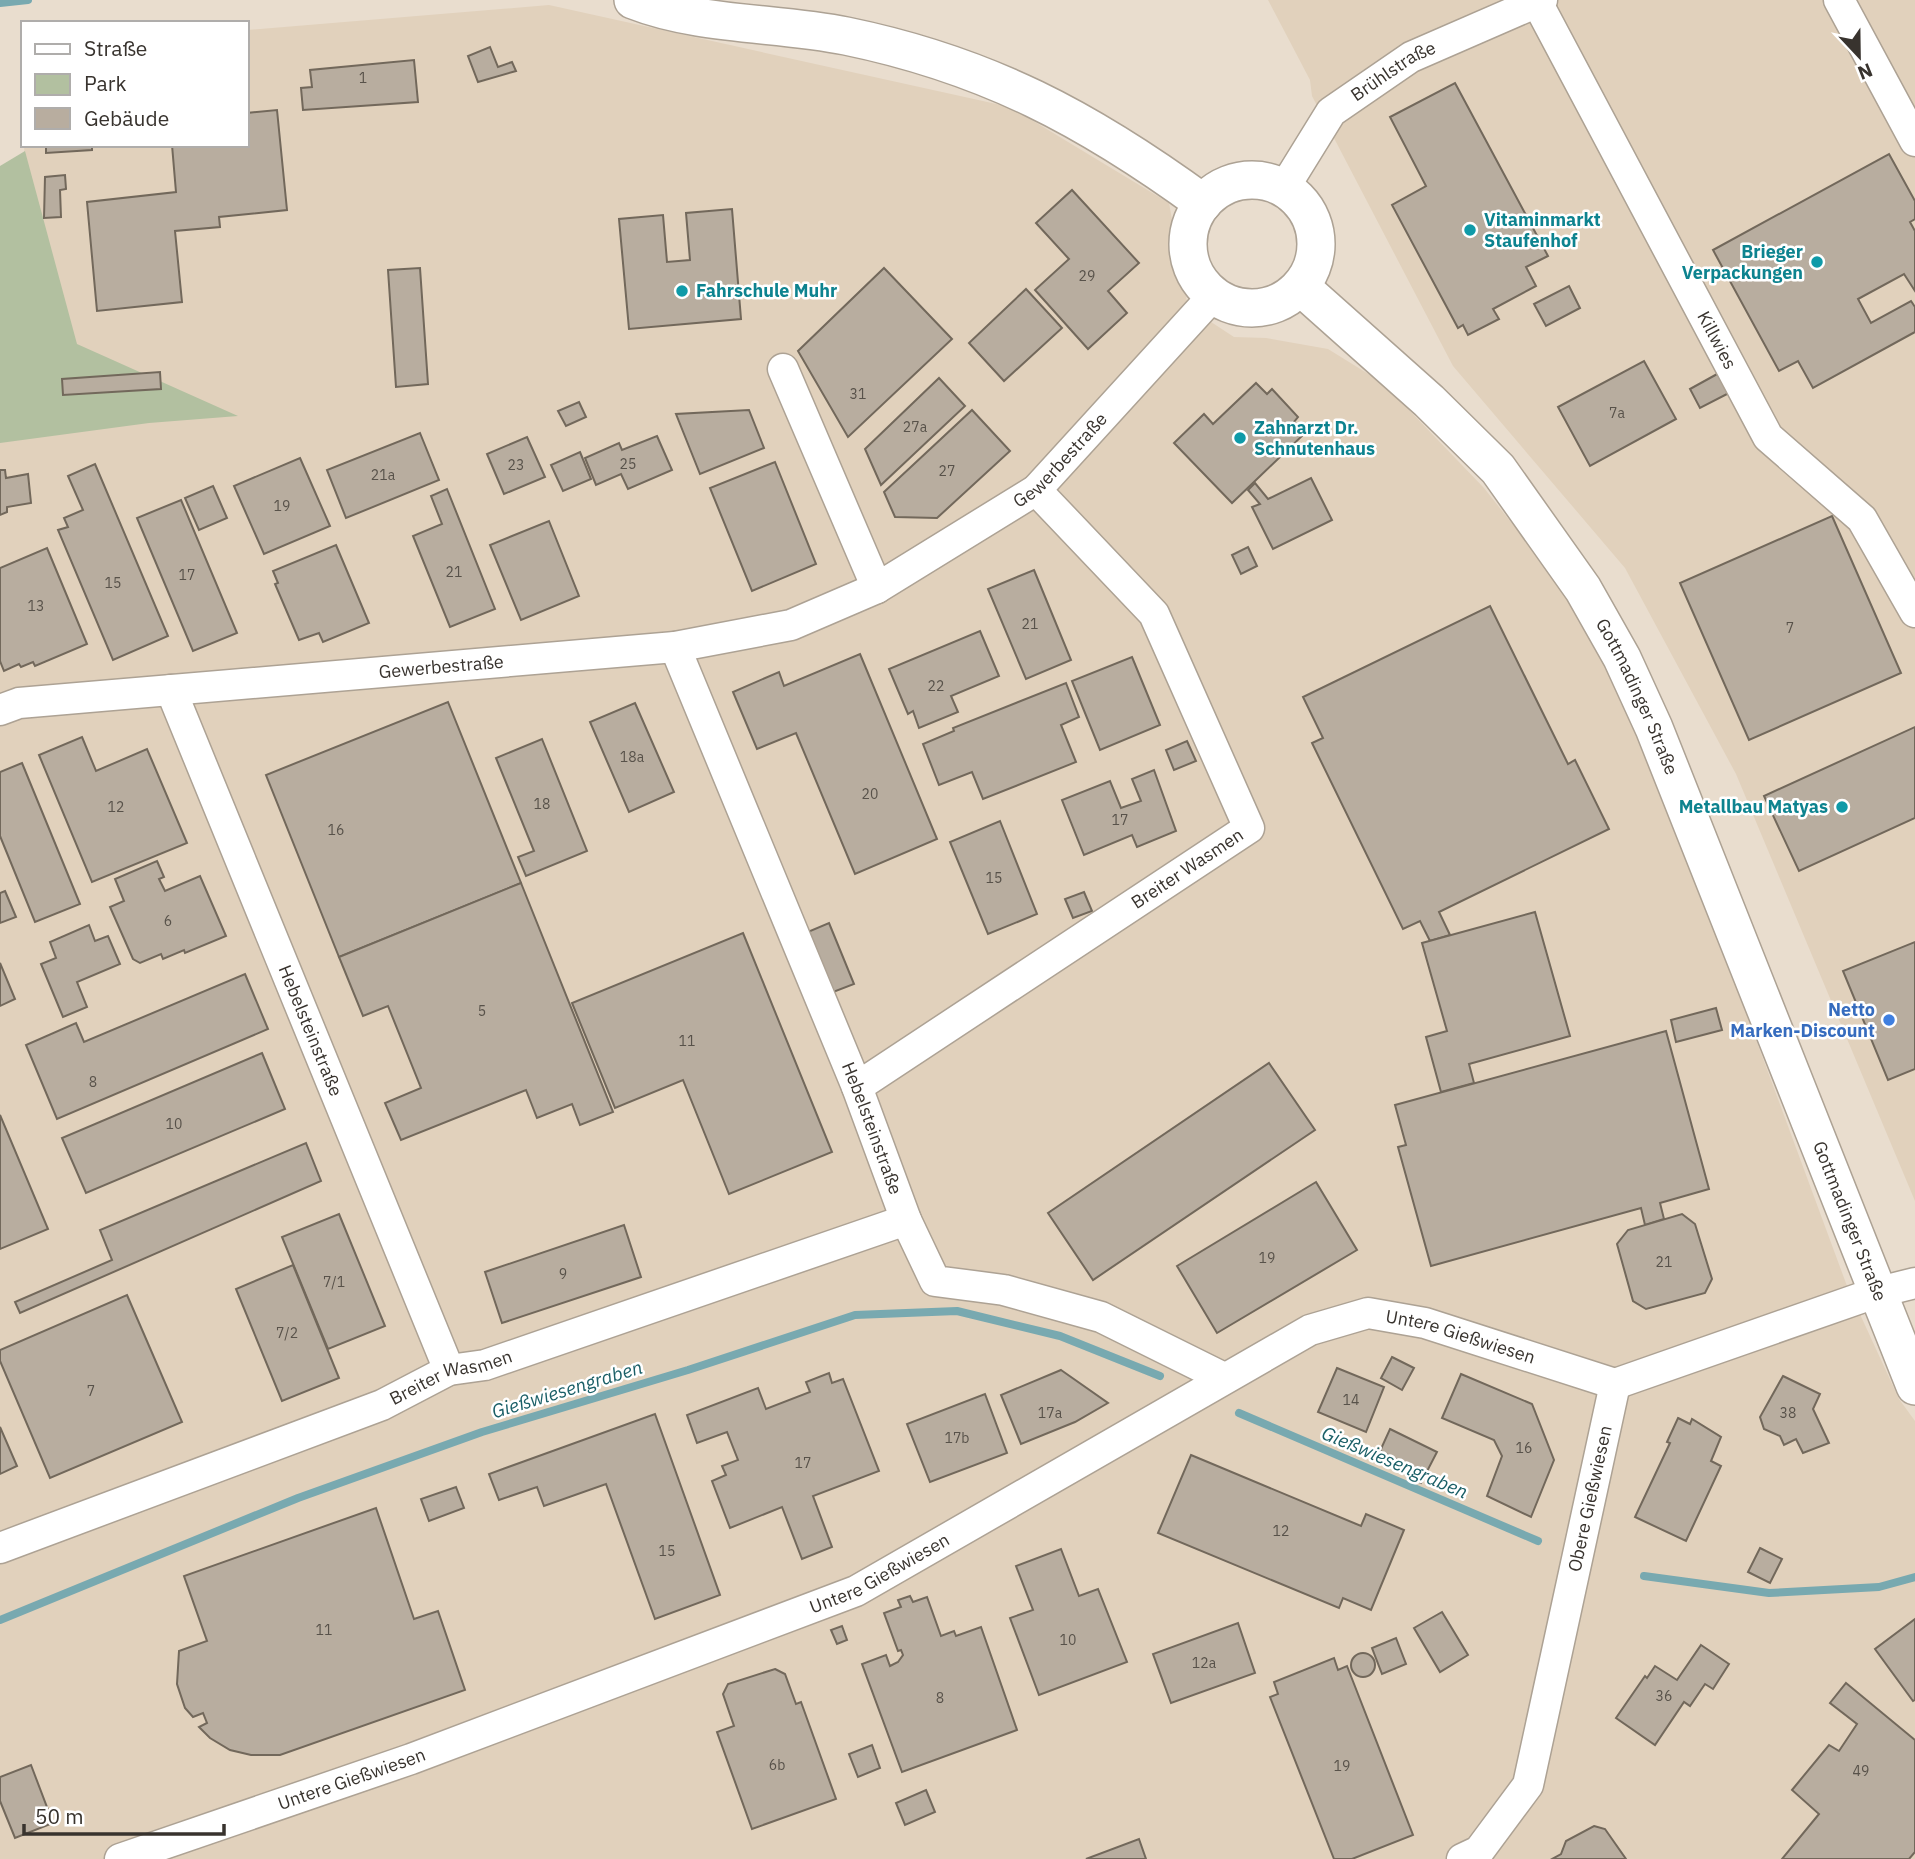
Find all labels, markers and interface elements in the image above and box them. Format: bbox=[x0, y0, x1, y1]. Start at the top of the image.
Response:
legend bbox=[21, 21, 248, 147]
north arrow bbox=[1824, 21, 1894, 91]
text: Straße bbox=[84, 34, 147, 62]
street label: Brühlstraße bbox=[1346, 36, 1439, 106]
text: N bbox=[1854, 58, 1876, 85]
text: Park bbox=[84, 69, 127, 97]
house number: 1 bbox=[359, 69, 367, 87]
text: Gebäude bbox=[84, 104, 169, 132]
place label: Vitaminmarkt Staufenhof bbox=[1484, 208, 1601, 252]
marker: Vitaminmarkt Staufenhof bbox=[1462, 222, 1478, 238]
place label: Brieger Verpackungen bbox=[1682, 240, 1803, 284]
marker: Brieger Verpackungen bbox=[1809, 254, 1825, 270]
house number: 29 bbox=[1079, 267, 1095, 285]
place label: Fahrschule Muhr bbox=[696, 279, 837, 302]
marker: Fahrschule Muhr bbox=[674, 283, 690, 299]
street label: Killwies bbox=[1692, 307, 1742, 373]
house number: 31 bbox=[850, 385, 866, 403]
house number: 7a bbox=[1609, 404, 1625, 422]
street label: Gewerbestraße bbox=[1009, 407, 1112, 512]
place label: Zahnarzt Dr. Schnutenhaus bbox=[1254, 416, 1375, 460]
house number: 27a bbox=[903, 418, 928, 436]
marker: Zahnarzt Dr. Schnutenhaus bbox=[1232, 430, 1248, 446]
house number: 25 bbox=[620, 455, 636, 473]
house number: 23 bbox=[508, 456, 524, 474]
house number: 27 bbox=[939, 462, 955, 480]
house number: 21a bbox=[371, 466, 396, 484]
house number: 19 bbox=[274, 497, 290, 515]
house number: 21 bbox=[446, 563, 462, 581]
house number: 17 bbox=[179, 566, 195, 584]
house number: 15 bbox=[105, 574, 121, 592]
house number: 13 bbox=[28, 597, 44, 615]
street label: Gottmadinger Straße bbox=[1591, 614, 1683, 778]
house number: 21 bbox=[1022, 615, 1038, 633]
house number: 7 bbox=[1786, 619, 1794, 637]
street label: Gewerbestraße bbox=[378, 650, 505, 683]
house number: 22 bbox=[928, 677, 944, 695]
house number: 18a bbox=[620, 748, 645, 766]
house number: 20 bbox=[862, 785, 878, 803]
house number: 18 bbox=[534, 795, 550, 813]
place label: Metallbau Matyas bbox=[1679, 795, 1828, 818]
house number: 12 bbox=[108, 798, 124, 816]
marker: Metallbau Matyas bbox=[1834, 799, 1850, 815]
house number: 17 bbox=[1112, 811, 1128, 829]
house number: 16 bbox=[328, 821, 344, 839]
street label: Breiter Wasmen bbox=[1127, 823, 1248, 914]
house number: 15 bbox=[986, 869, 1002, 887]
house number: 6 bbox=[164, 912, 172, 930]
street label: Hebelsteinstraße bbox=[274, 961, 348, 1100]
place label: Netto Marken-Discount bbox=[1730, 998, 1875, 1042]
house number: 5 bbox=[478, 1002, 486, 1020]
marker: Netto Marken-Discount bbox=[1881, 1012, 1897, 1028]
house number: 11 bbox=[679, 1032, 695, 1050]
street label: Hebelsteinstraße bbox=[837, 1058, 908, 1198]
house number: 8 bbox=[89, 1073, 97, 1091]
house number: 10 bbox=[166, 1115, 182, 1133]
street label: Gottmadinger Straße bbox=[1808, 1138, 1892, 1304]
house number: 19 bbox=[1259, 1249, 1275, 1267]
house number: 21 bbox=[1656, 1253, 1672, 1271]
house number: 9 bbox=[559, 1265, 567, 1283]
house number: 7/1 bbox=[323, 1273, 345, 1291]
street label: Untere Gießwiesen bbox=[1384, 1304, 1538, 1369]
house number: 7/2 bbox=[276, 1324, 298, 1342]
street label: Breiter Wasmen bbox=[385, 1345, 515, 1410]
water label: Gießwiesengraben bbox=[489, 1355, 645, 1423]
house number: 7 bbox=[87, 1382, 95, 1400]
house number: 14 bbox=[1343, 1391, 1359, 1409]
house number: 17a bbox=[1038, 1404, 1063, 1422]
house number: 38 bbox=[1780, 1404, 1796, 1422]
water label: Gießwiesengraben bbox=[1318, 1420, 1472, 1504]
street label: Obere Gießwiesen bbox=[1563, 1423, 1617, 1574]
house number: 17b bbox=[945, 1429, 969, 1447]
house number: 16 bbox=[1516, 1439, 1532, 1457]
house number: 17 bbox=[795, 1454, 811, 1472]
house number: 12 bbox=[1273, 1522, 1289, 1540]
street label: Untere Gießwiesen bbox=[806, 1528, 953, 1619]
house number: 15 bbox=[659, 1542, 675, 1560]
house number: 11 bbox=[316, 1621, 332, 1639]
house number: 10 bbox=[1060, 1631, 1076, 1649]
house number: 12a bbox=[1192, 1654, 1217, 1672]
house number: 36 bbox=[1656, 1687, 1672, 1705]
house number: 8 bbox=[936, 1689, 944, 1707]
street label: Untere Gießwiesen bbox=[275, 1743, 429, 1815]
house number: 6b bbox=[769, 1756, 785, 1774]
house number: 19 bbox=[1334, 1757, 1350, 1775]
house number: 49 bbox=[1853, 1762, 1869, 1780]
scale bar bbox=[24, 1792, 224, 1836]
text: 50 m bbox=[35, 1802, 84, 1830]

